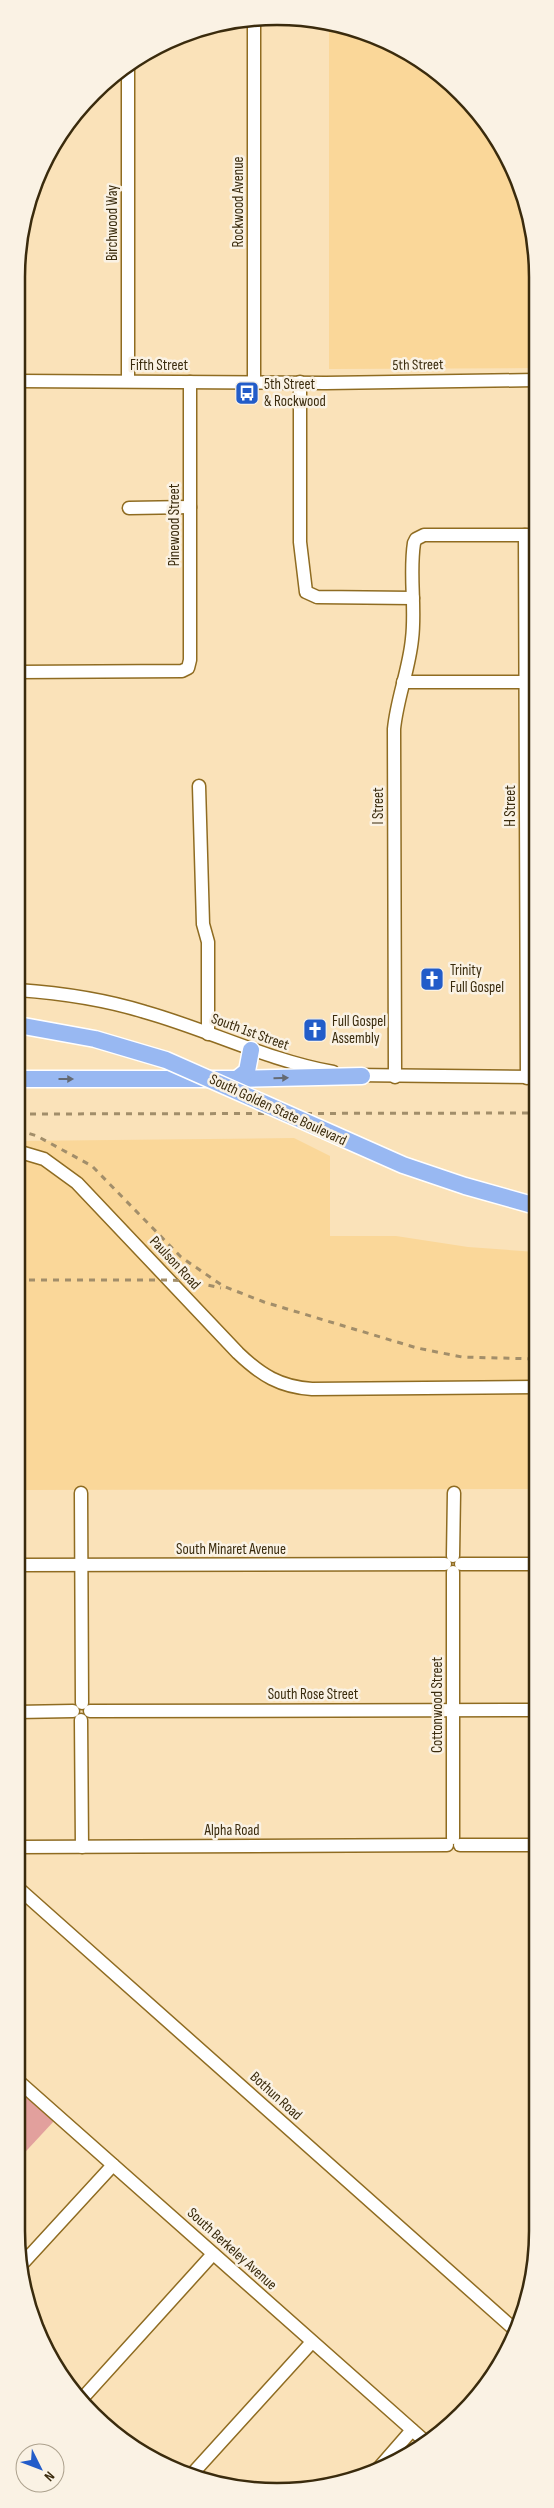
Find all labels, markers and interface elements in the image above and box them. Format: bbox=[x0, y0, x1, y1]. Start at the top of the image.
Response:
street label: Rockwood Avenue bbox=[229, 157, 248, 247]
street label: Birchwood Way bbox=[103, 185, 122, 261]
street label: 5th Street bbox=[392, 355, 444, 375]
street label: Fifth Street bbox=[130, 356, 188, 375]
place label: 5th Street & Rockwood bbox=[264, 375, 326, 411]
bus stop icon: 5th Street & Rockwood bbox=[234, 380, 260, 406]
street label: Pinewood Street bbox=[165, 483, 184, 566]
street label: H Street bbox=[501, 785, 520, 827]
street label: I Street bbox=[369, 787, 388, 825]
place label: Trinity Full Gospel bbox=[450, 961, 504, 997]
church icon: Trinity Full Gospel bbox=[419, 966, 445, 992]
street label: South 1st Street bbox=[208, 1009, 292, 1055]
place label: Full Gospel Assembly bbox=[331, 1012, 386, 1048]
church icon: Full Gospel Assembly bbox=[302, 1017, 328, 1043]
street label: South Golden State Boulevard bbox=[206, 1070, 350, 1150]
one-way arrow bbox=[274, 1074, 290, 1082]
one-way arrow bbox=[59, 1075, 75, 1083]
street label: Paulson Road bbox=[145, 1232, 205, 1294]
street label: South Minaret Avenue bbox=[176, 1540, 286, 1559]
street label: Cottonwood Street bbox=[428, 1657, 447, 1753]
street label: South Rose Street bbox=[268, 1685, 359, 1704]
street label: Alpha Road bbox=[203, 1821, 260, 1840]
street label: Bothun Road bbox=[246, 2068, 306, 2124]
street label: South Berkeley Avenue bbox=[183, 2204, 281, 2294]
north arrow bbox=[15, 2443, 65, 2493]
text: N bbox=[40, 2468, 58, 2485]

